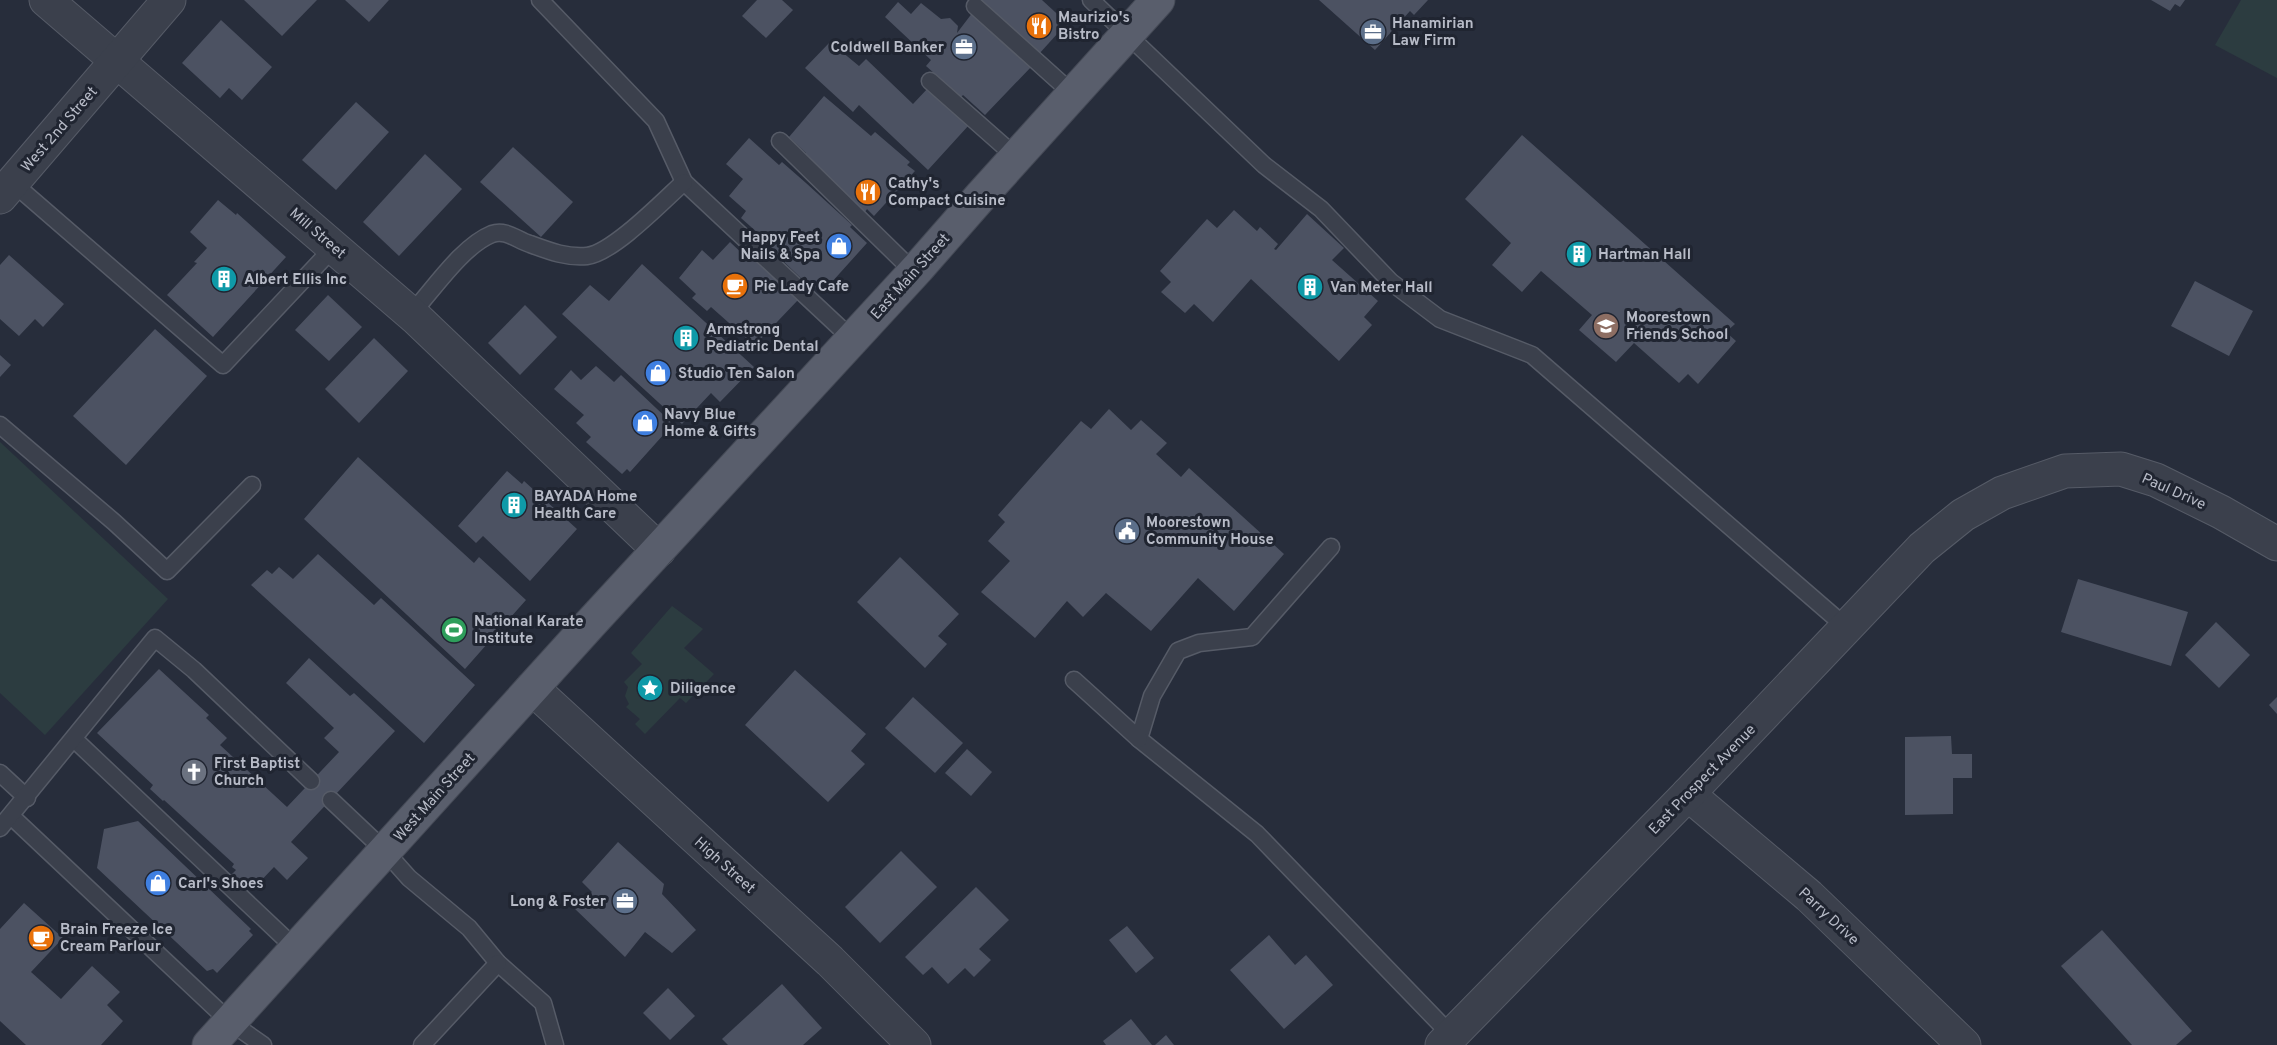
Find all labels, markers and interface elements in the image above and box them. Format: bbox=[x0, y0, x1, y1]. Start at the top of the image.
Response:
place label: Maurizio's Bistro bbox=[1058, 9, 1130, 45]
restaurant icon: Maurizio's Bistro bbox=[1024, 11, 1054, 41]
place label: Hanamirian Law Firm bbox=[1392, 15, 1474, 51]
office icon: Hanamirian Law Firm bbox=[1358, 17, 1388, 47]
office icon: Coldwell Banker bbox=[949, 32, 979, 62]
place label: Coldwell Banker bbox=[831, 39, 945, 58]
street label: West 2nd Street bbox=[18, 83, 103, 177]
place label: Cathy's Compact Cuisine bbox=[888, 175, 1006, 211]
restaurant icon: Cathy's Compact Cuisine bbox=[853, 177, 883, 207]
street label: Mill Street bbox=[285, 204, 349, 264]
place label: Happy Feet Nails & Spa bbox=[740, 229, 820, 265]
street label: East Main Street bbox=[867, 230, 955, 324]
shop icon: Happy Feet Nails & Spa bbox=[824, 231, 854, 261]
building icon: Hartman Hall bbox=[1564, 239, 1594, 269]
place label: Hartman Hall bbox=[1598, 246, 1691, 265]
building icon: Albert Ellis Inc bbox=[209, 264, 239, 294]
place label: Albert Ellis Inc bbox=[244, 271, 347, 290]
cafe icon: Pie Lady Cafe bbox=[720, 271, 750, 301]
building icon: Van Meter Hall bbox=[1295, 272, 1325, 302]
place label: Pie Lady Cafe bbox=[754, 278, 849, 297]
place label: Van Meter Hall bbox=[1330, 279, 1433, 298]
place label: Moorestown Friends School bbox=[1626, 309, 1728, 345]
school or university icon: Moorestown Friends School bbox=[1591, 311, 1621, 341]
place label: Armstrong Pediatric Dental bbox=[706, 321, 819, 357]
building icon: Armstrong Pediatric Dental bbox=[671, 323, 701, 353]
shop icon: Studio Ten Salon bbox=[643, 358, 673, 388]
place label: Studio Ten Salon bbox=[678, 365, 795, 384]
place label: Navy Blue Home & Gifts bbox=[664, 406, 756, 442]
shop icon: Navy Blue Home & Gifts bbox=[630, 408, 660, 438]
street label: Paul Drive bbox=[2138, 470, 2209, 515]
place label: BAYADA Home Health Care bbox=[534, 488, 637, 524]
building icon: BAYADA Home Health Care bbox=[499, 490, 529, 520]
place label: Moorestown Community House bbox=[1146, 514, 1274, 550]
public building icon: Moorestown Community House bbox=[1112, 516, 1142, 546]
place label: National Karate Institute bbox=[474, 613, 584, 649]
sports icon: National Karate Institute bbox=[439, 615, 469, 645]
place icon: Diligence bbox=[635, 673, 665, 703]
place label: Diligence bbox=[670, 680, 736, 699]
street label: East Prospect Avenue bbox=[1645, 721, 1761, 839]
street label: West Main Street bbox=[390, 750, 480, 846]
place label: First Baptist Church bbox=[214, 755, 300, 791]
church icon: First Baptist Church bbox=[179, 757, 209, 787]
street label: High Street bbox=[689, 834, 759, 899]
shop icon: Carl's Shoes bbox=[143, 868, 173, 898]
place label: Carl's Shoes bbox=[178, 875, 264, 894]
street label: Parry Drive bbox=[1794, 884, 1862, 950]
office icon: Long & Foster bbox=[610, 886, 640, 916]
place label: Long & Foster bbox=[510, 893, 607, 912]
place label: Brain Freeze Ice Cream Parlour bbox=[60, 921, 173, 957]
cafe icon: Brain Freeze Ice Cream Parlour bbox=[26, 923, 56, 953]

